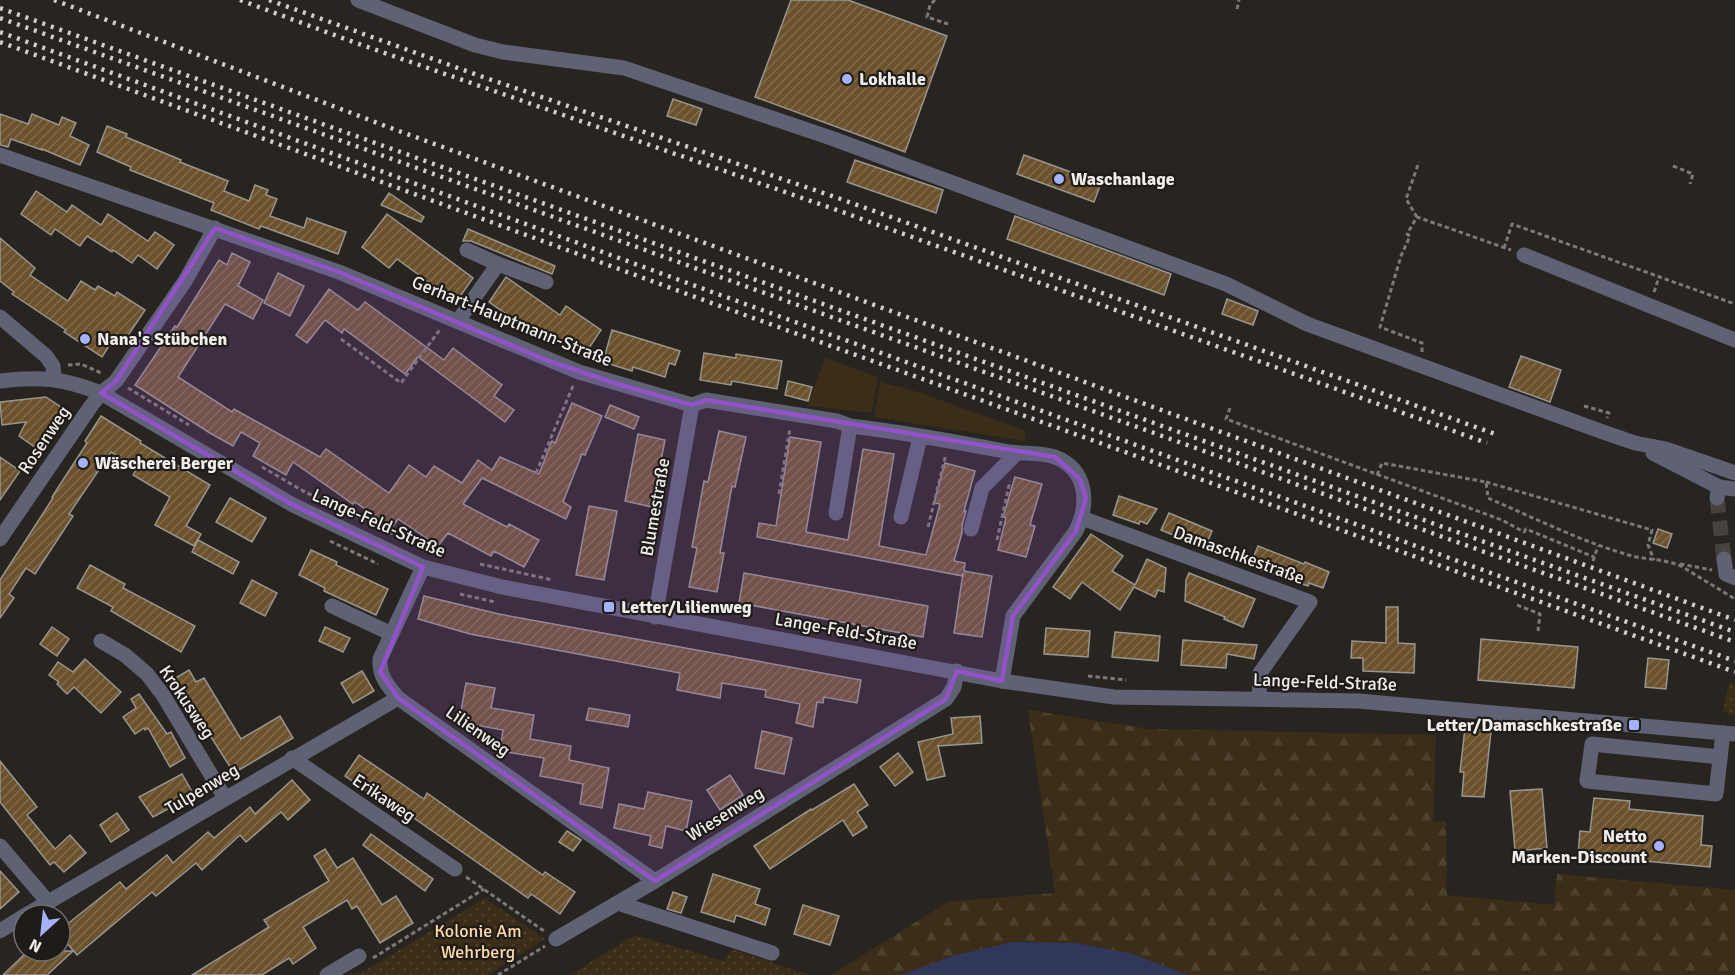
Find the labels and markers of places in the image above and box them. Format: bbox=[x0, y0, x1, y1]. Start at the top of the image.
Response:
place label: Lokhalle bbox=[859, 68, 926, 90]
marker: Lokhalle bbox=[840, 72, 854, 86]
place label: Waschanlage bbox=[1071, 168, 1175, 190]
marker: Waschanlage bbox=[1052, 172, 1066, 186]
place label: Nana's Stübchen bbox=[97, 328, 227, 350]
marker: Nana's Stübchen bbox=[78, 332, 92, 346]
place label: Wäscherei Berger bbox=[95, 452, 234, 474]
marker: Wäscherei Berger bbox=[76, 456, 90, 470]
place label: Letter/Lilienweg bbox=[621, 596, 752, 618]
marker: Letter/Lilienweg bbox=[602, 600, 616, 614]
place label: Letter/Damaschkestraße bbox=[1426, 714, 1622, 736]
marker: Letter/Damaschkestraße bbox=[1627, 718, 1641, 732]
place label: Netto Marken-Discount bbox=[1511, 825, 1647, 868]
marker: Netto Marken-Discount bbox=[1652, 839, 1666, 853]

